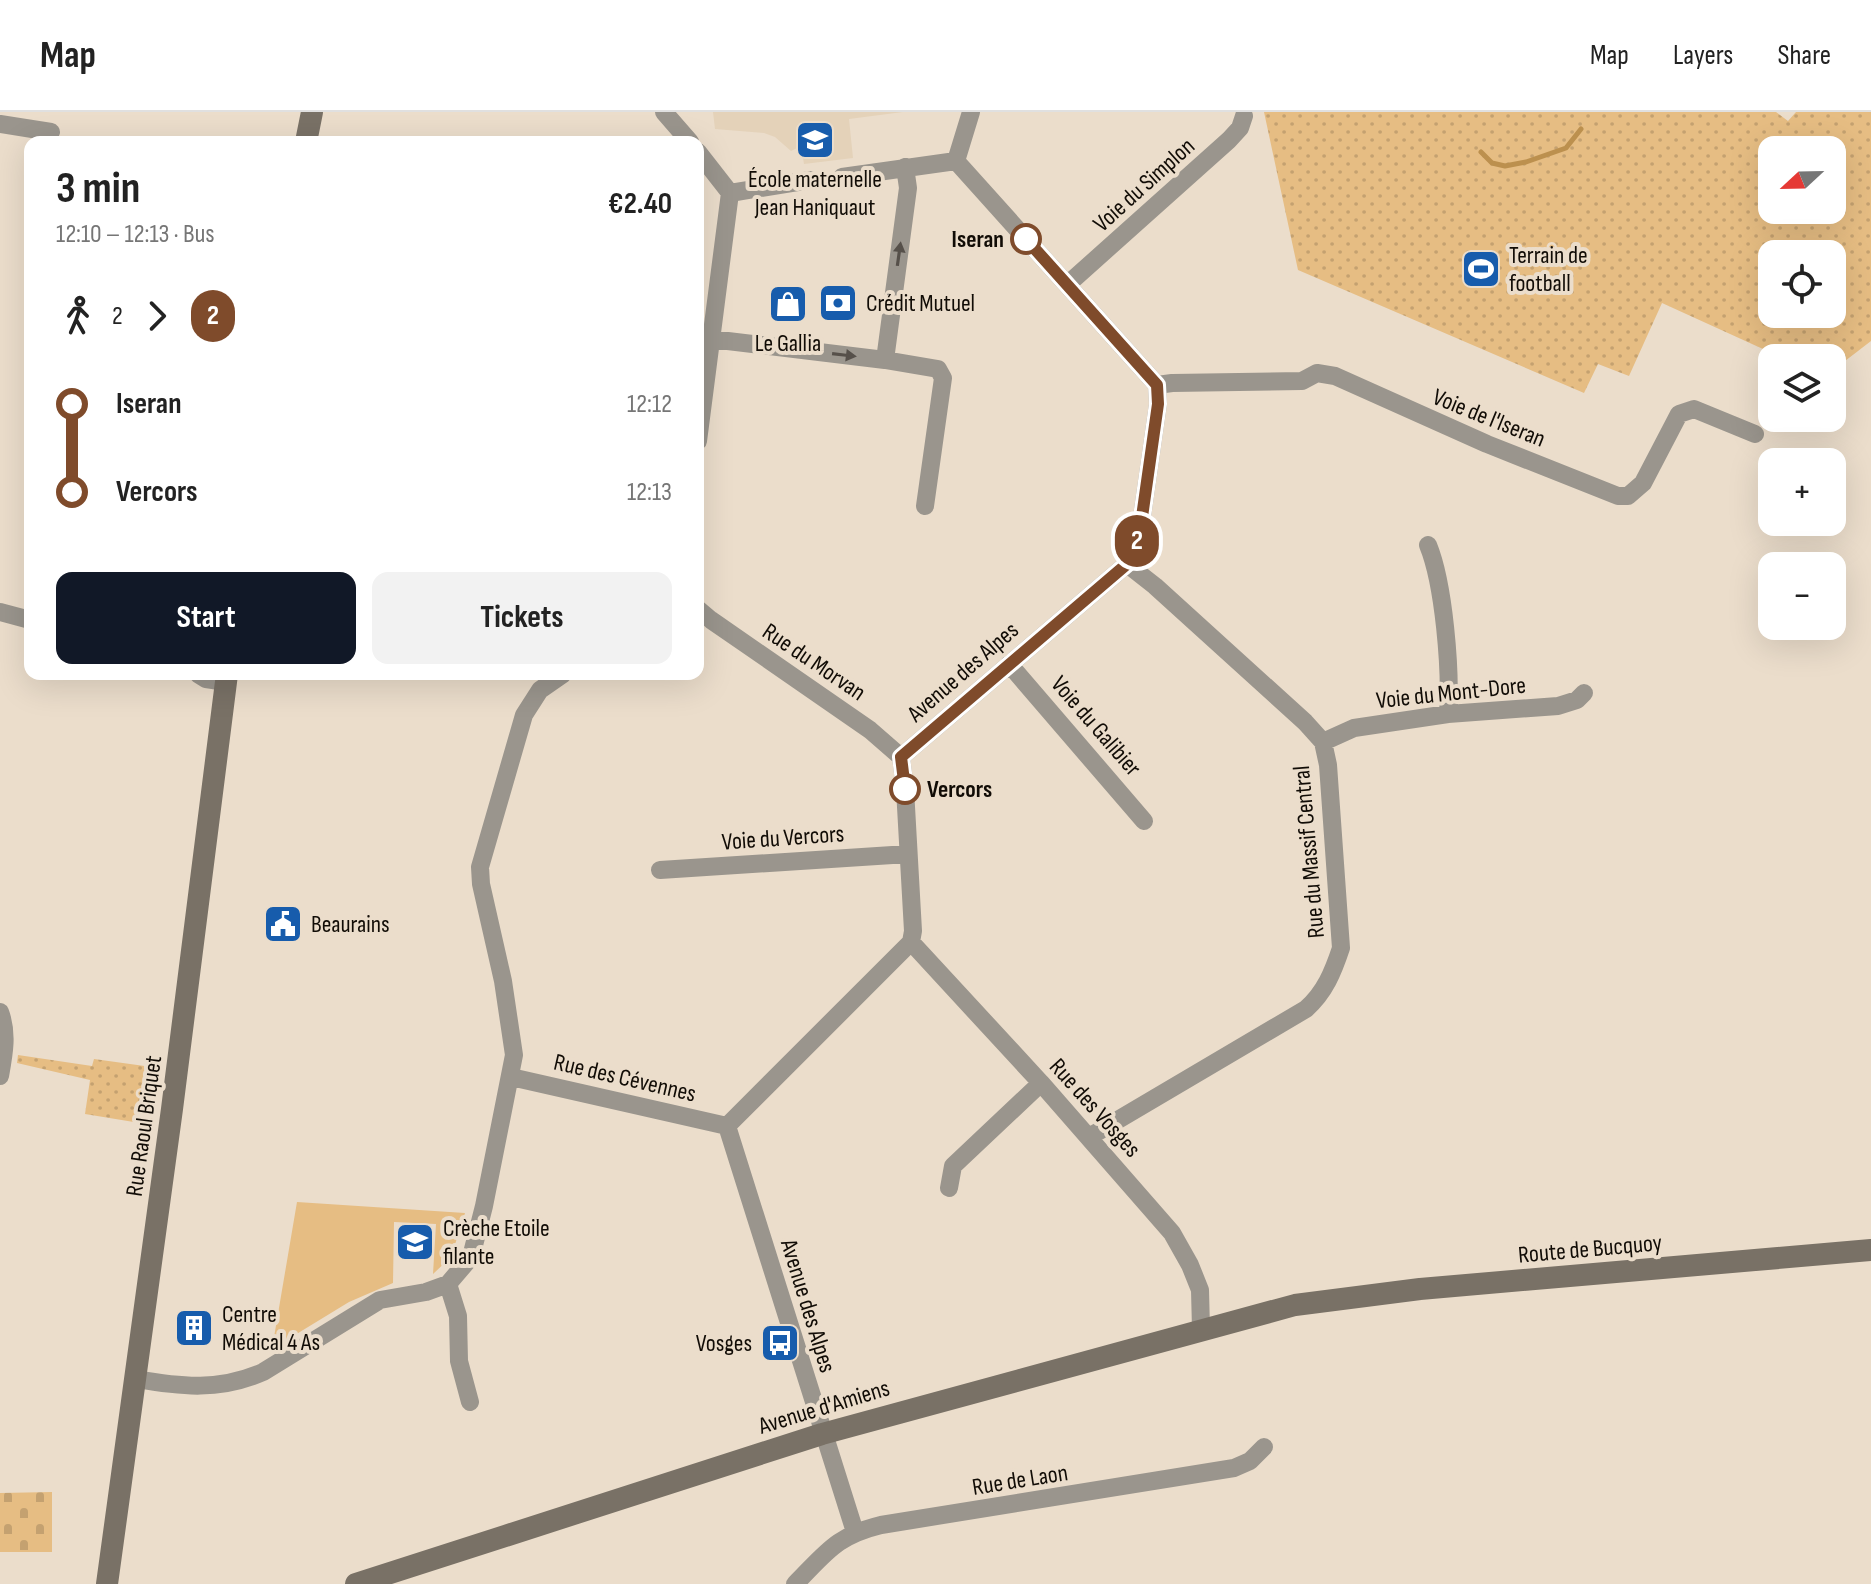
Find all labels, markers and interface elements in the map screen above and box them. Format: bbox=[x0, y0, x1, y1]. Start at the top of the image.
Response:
text: Map bbox=[40, 33, 96, 78]
text: Map bbox=[1590, 39, 1629, 72]
text: Layers bbox=[1673, 39, 1733, 72]
text: Share bbox=[1777, 39, 1831, 72]
school or university icon: École maternelle Jean Haniquaut bbox=[794, 119, 836, 161]
street label: Voie du Simplon bbox=[1087, 132, 1201, 238]
north arrow bbox=[1758, 136, 1846, 224]
map controls bbox=[1758, 136, 1846, 640]
text: 3 min bbox=[56, 162, 140, 215]
place label: École maternelle Jean Haniquaut bbox=[748, 165, 882, 222]
text: €2.40 bbox=[608, 186, 672, 222]
text: 12:10 – 12:13 · Bus bbox=[56, 219, 215, 250]
marker: Iseran bbox=[1011, 224, 1041, 254]
place label: Iseran bbox=[952, 225, 1004, 254]
button: locate bbox=[1758, 240, 1846, 328]
place label: Terrain de football bbox=[1509, 241, 1588, 298]
one-way arrow bbox=[893, 242, 906, 267]
sports icon: Terrain de football bbox=[1460, 248, 1502, 290]
bank icon: Crédit Mutuel bbox=[817, 282, 859, 324]
shop icon: Le Gallia bbox=[767, 283, 809, 325]
place label: Crédit Mutuel bbox=[866, 289, 975, 318]
icon: walk bbox=[56, 294, 100, 338]
icon: forward bbox=[135, 294, 179, 338]
text: 2 bbox=[207, 299, 219, 332]
text: 2 bbox=[112, 301, 123, 332]
place label: Le Gallia bbox=[755, 329, 821, 358]
button: layers bbox=[1758, 344, 1846, 432]
one-way arrow bbox=[832, 348, 857, 361]
street label: Voie de l'Iseran bbox=[1429, 382, 1549, 454]
text: Iseran bbox=[116, 386, 181, 422]
text: 12:12 bbox=[627, 389, 672, 420]
button: + bbox=[1758, 448, 1846, 536]
text: Vercors bbox=[116, 474, 198, 510]
text: 12:13 bbox=[627, 477, 672, 508]
line badge: 2 bbox=[1111, 515, 1163, 567]
text: 2 bbox=[1131, 524, 1143, 557]
button: − bbox=[1758, 552, 1846, 640]
button: Start bbox=[56, 572, 356, 664]
button: Tickets bbox=[372, 572, 672, 664]
street label: Avenue des Alpes bbox=[901, 616, 1025, 729]
street label: Rue du Morvan bbox=[757, 617, 871, 707]
street label: Voie du Galibier bbox=[1045, 670, 1147, 782]
street label: Voie du Mont-Dore bbox=[1375, 671, 1527, 715]
street label: Rue du Massif Central bbox=[1287, 764, 1331, 940]
marker: Vercors bbox=[890, 774, 920, 804]
place label: Vercors bbox=[927, 775, 992, 804]
street label: Voie du Vercors bbox=[721, 819, 845, 857]
public building icon: Beaurains bbox=[262, 903, 304, 945]
place label: Beaurains bbox=[311, 910, 390, 939]
street label: Rue des Cévennes bbox=[551, 1048, 699, 1108]
street label: Rue des Vosges bbox=[1043, 1053, 1147, 1163]
street label: Rue Raoul Briquet bbox=[120, 1054, 168, 1198]
place label: Crèche Etoile filante bbox=[443, 1214, 550, 1271]
school or university icon: Crèche Etoile filante bbox=[394, 1221, 436, 1263]
street label: Route de Bucquoy bbox=[1517, 1228, 1663, 1270]
street label: Avenue des Alpes bbox=[774, 1235, 842, 1376]
place label: Centre Médical 4 As bbox=[222, 1300, 320, 1357]
building icon: Centre Médical 4 As bbox=[173, 1307, 215, 1349]
bus stop icon: Vosges bbox=[759, 1322, 801, 1364]
place label: Vosges bbox=[696, 1329, 752, 1358]
street label: Avenue d'Amiens bbox=[754, 1373, 893, 1441]
street label: Rue de Laon bbox=[970, 1458, 1070, 1502]

